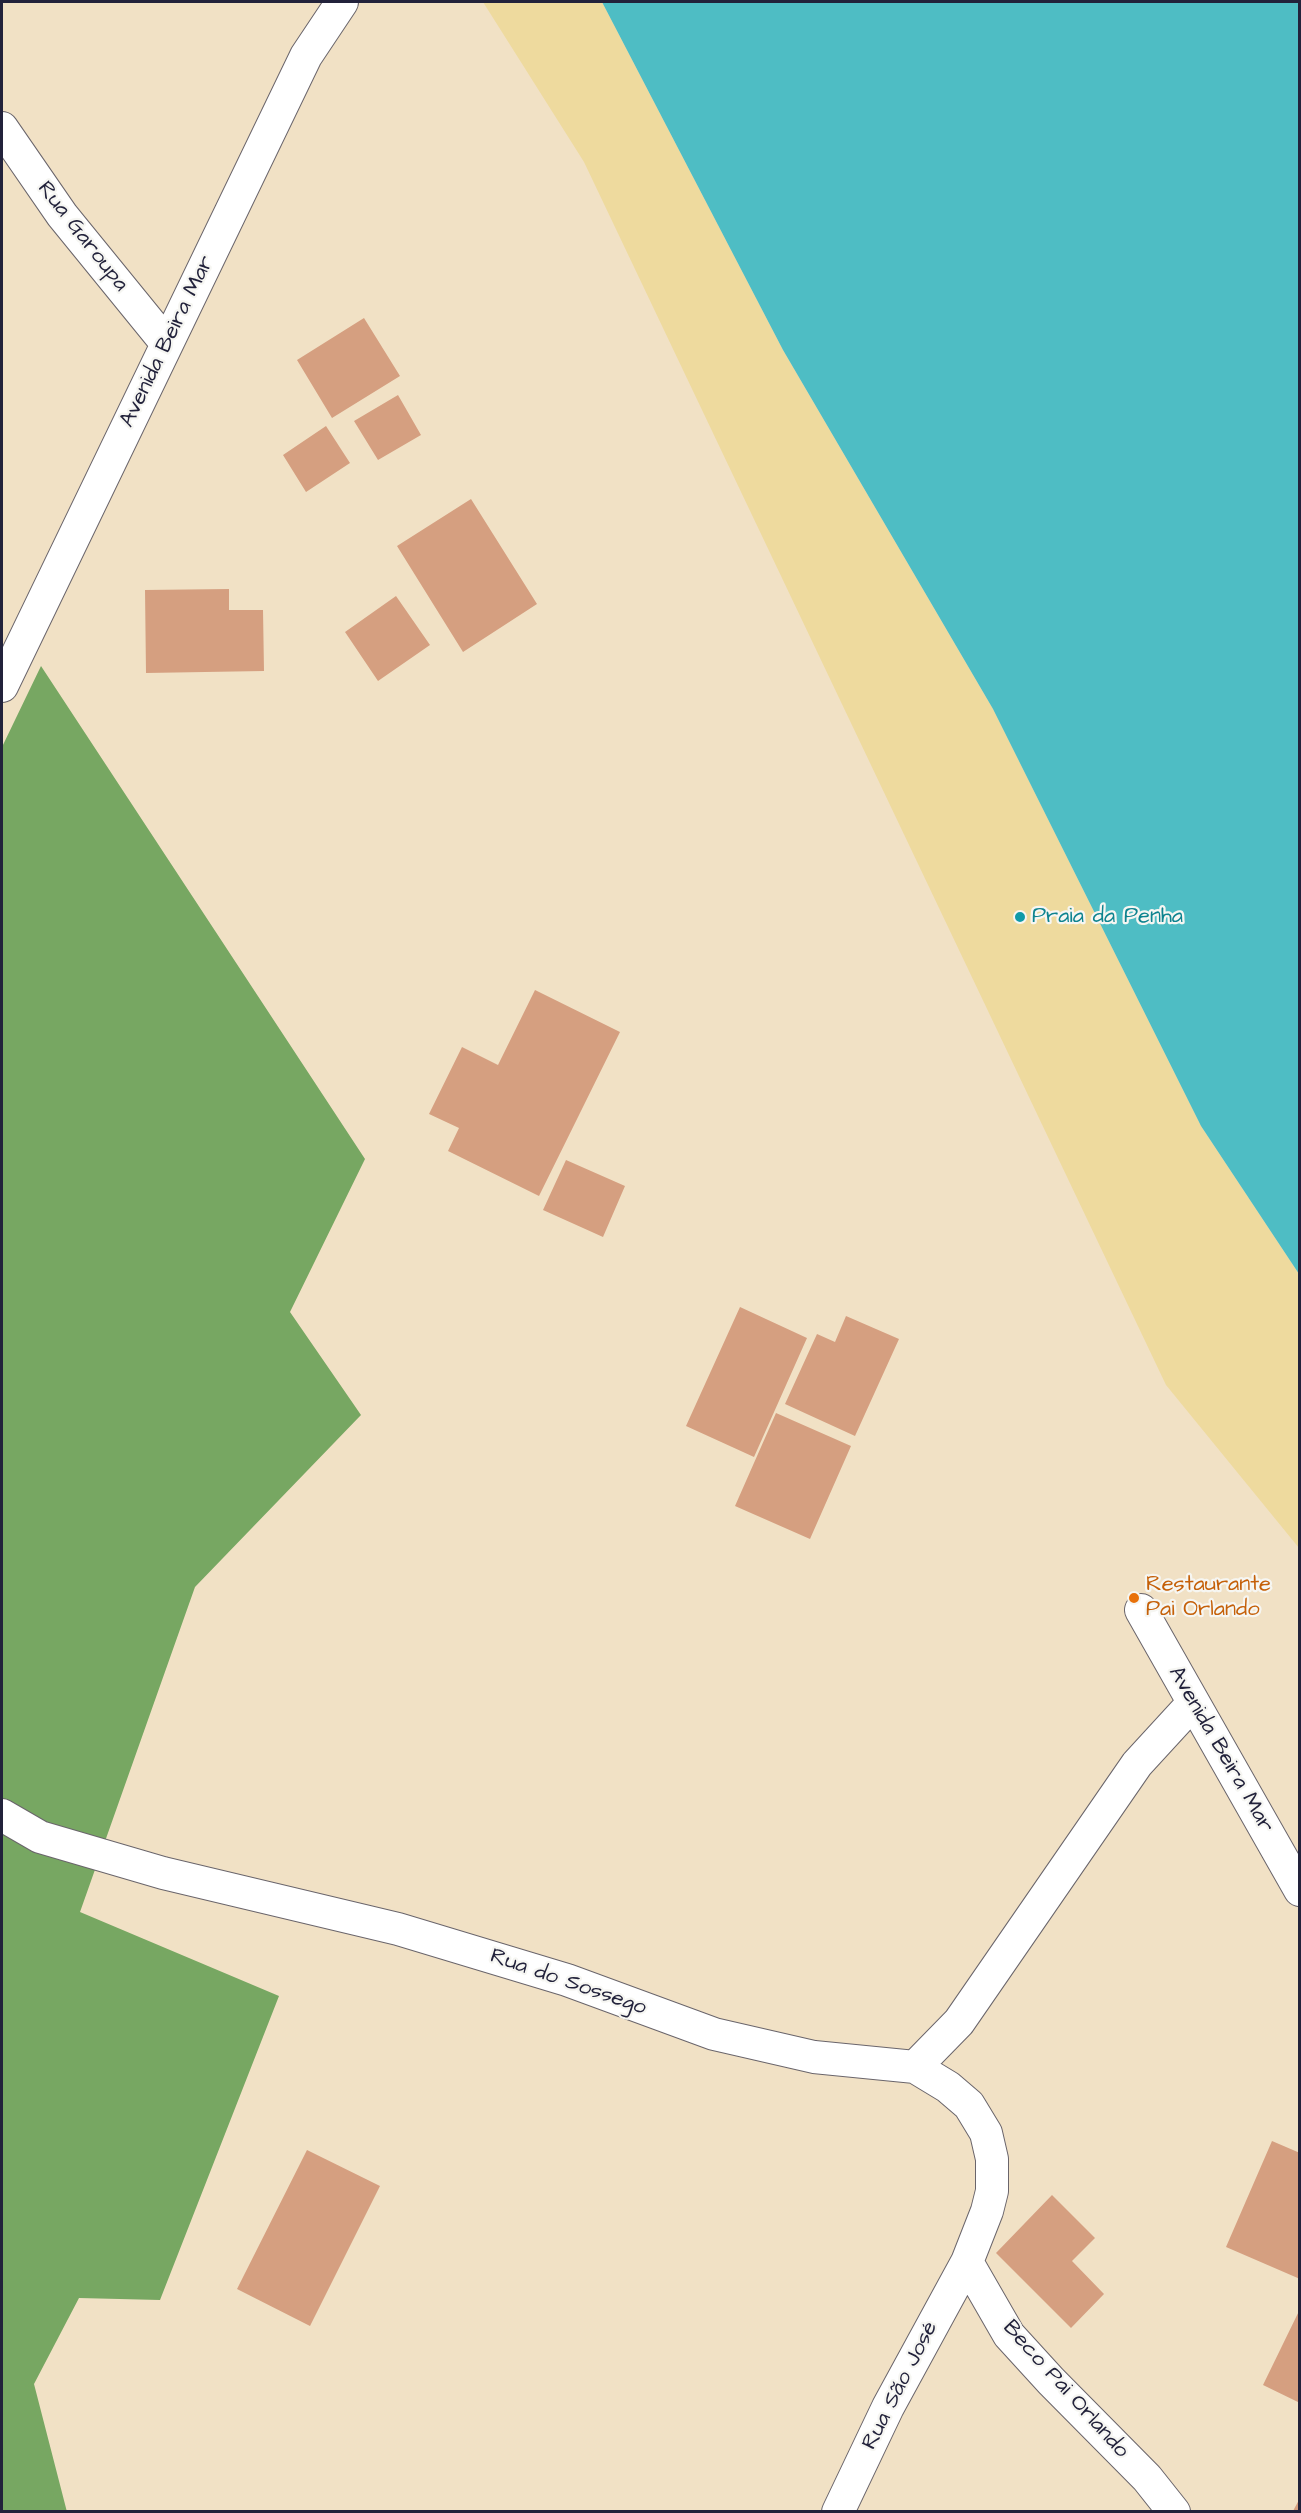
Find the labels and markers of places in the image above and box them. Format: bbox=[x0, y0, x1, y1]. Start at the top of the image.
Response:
place label: Praia da Penha bbox=[1032, 904, 1183, 930]
marker: Praia da Penha bbox=[1013, 910, 1027, 924]
place label: Restaurante Pai Orlando bbox=[1146, 1572, 1271, 1624]
marker: Restaurante Pai Orlando bbox=[1127, 1591, 1141, 1605]

